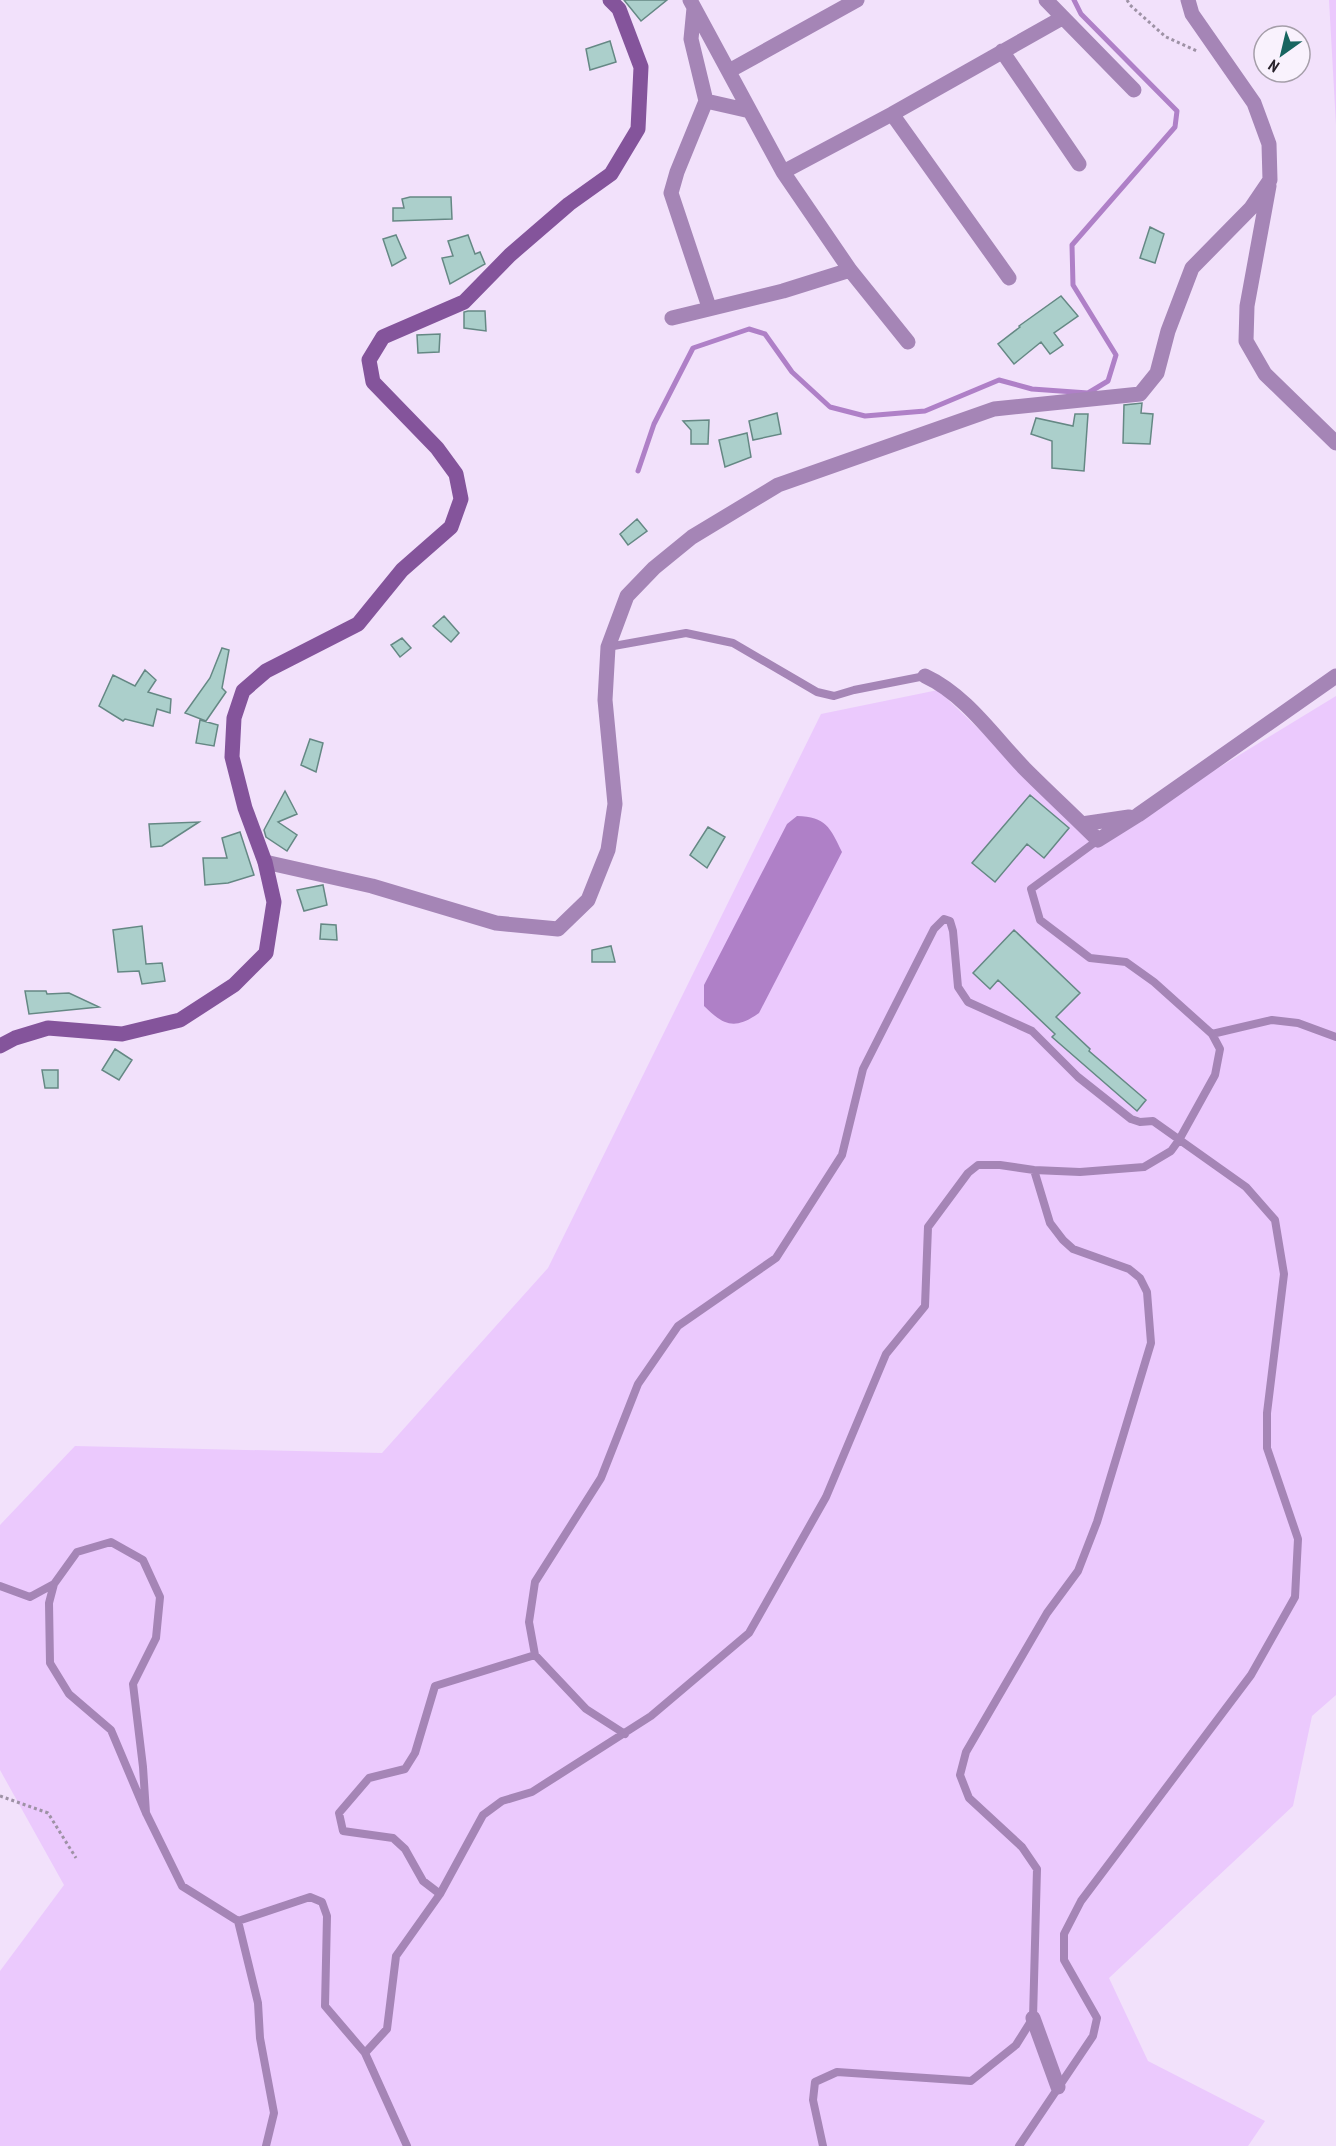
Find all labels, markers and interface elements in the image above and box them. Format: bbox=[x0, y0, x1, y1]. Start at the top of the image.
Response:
north arrow bbox=[1252, 24, 1312, 84]
text: N bbox=[1264, 56, 1283, 77]

